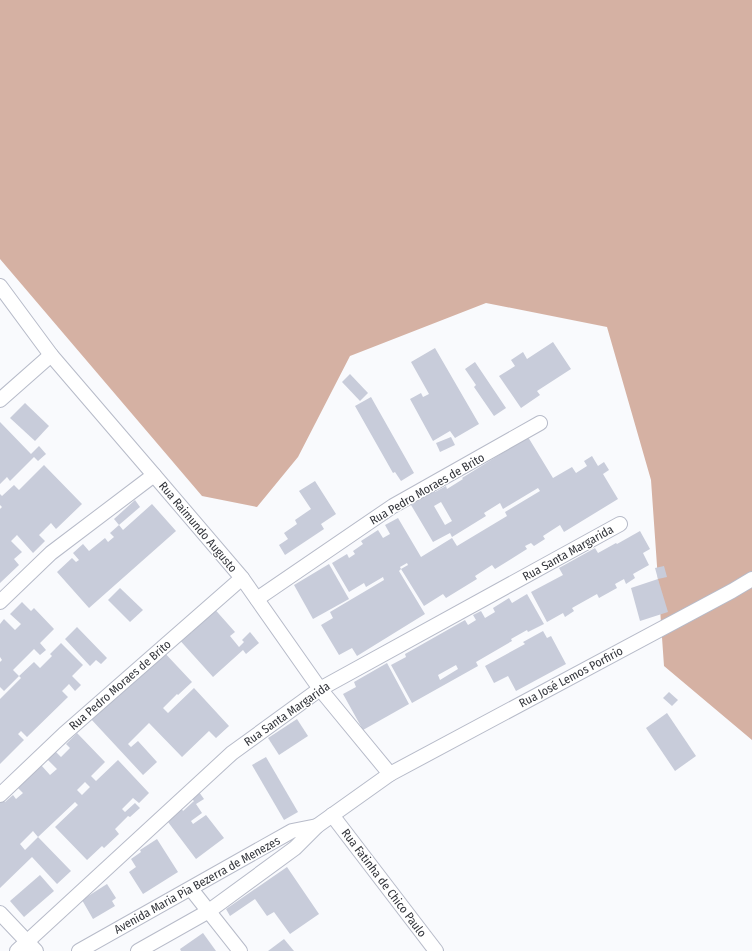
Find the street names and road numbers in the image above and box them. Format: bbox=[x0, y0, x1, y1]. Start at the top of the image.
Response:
street label: Rua Pedro Moraes de Brito bbox=[367, 450, 487, 528]
street label: Rua Raimundo Augusto bbox=[156, 479, 240, 575]
street label: Rua Santa Margarida bbox=[520, 522, 616, 584]
street label: Rua Pedro Moraes de Brito bbox=[66, 637, 174, 733]
street label: Rua José Lemos Porfirio bbox=[517, 644, 625, 710]
street label: Rua Santa Margarida bbox=[241, 679, 333, 749]
street label: Rua Fatinha de Chico Paulo bbox=[339, 826, 429, 940]
street label: Avenida Maria Pia Bezerra de Menezes bbox=[112, 833, 282, 937]

